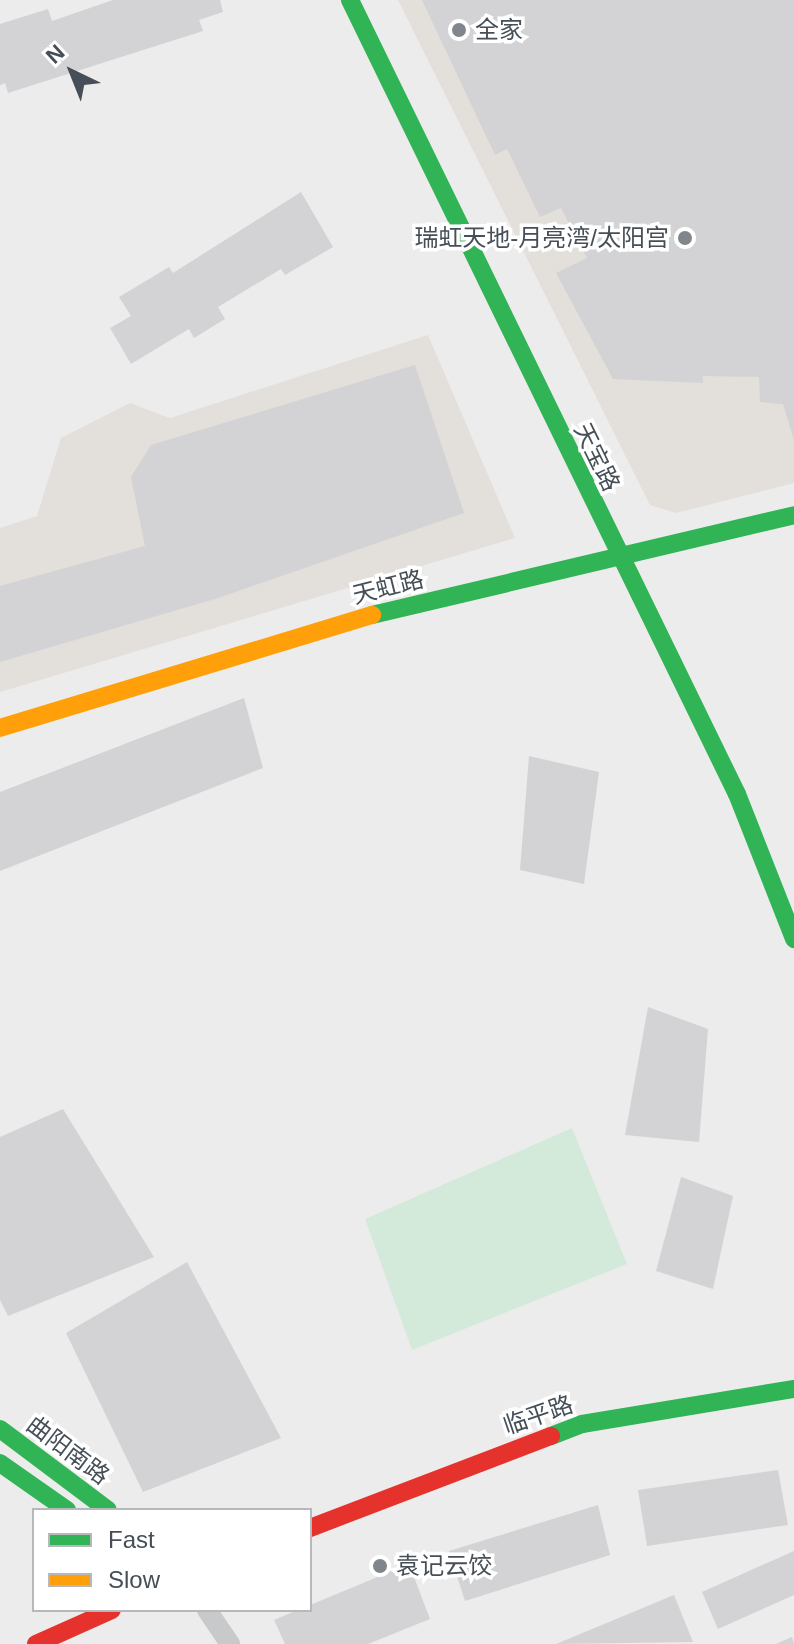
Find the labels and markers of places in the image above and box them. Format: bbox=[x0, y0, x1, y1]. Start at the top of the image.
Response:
place label: 全家 bbox=[475, 16, 523, 44]
marker: 全家 bbox=[450, 21, 468, 39]
place label: 瑞虹天地-月亮湾/太阳宫 bbox=[414, 224, 669, 252]
marker: 瑞虹天地-月亮湾/太阳宫 bbox=[676, 229, 694, 247]
place label: 袁记云饺 bbox=[396, 1552, 492, 1580]
marker: 袁记云饺 bbox=[371, 1557, 389, 1575]

